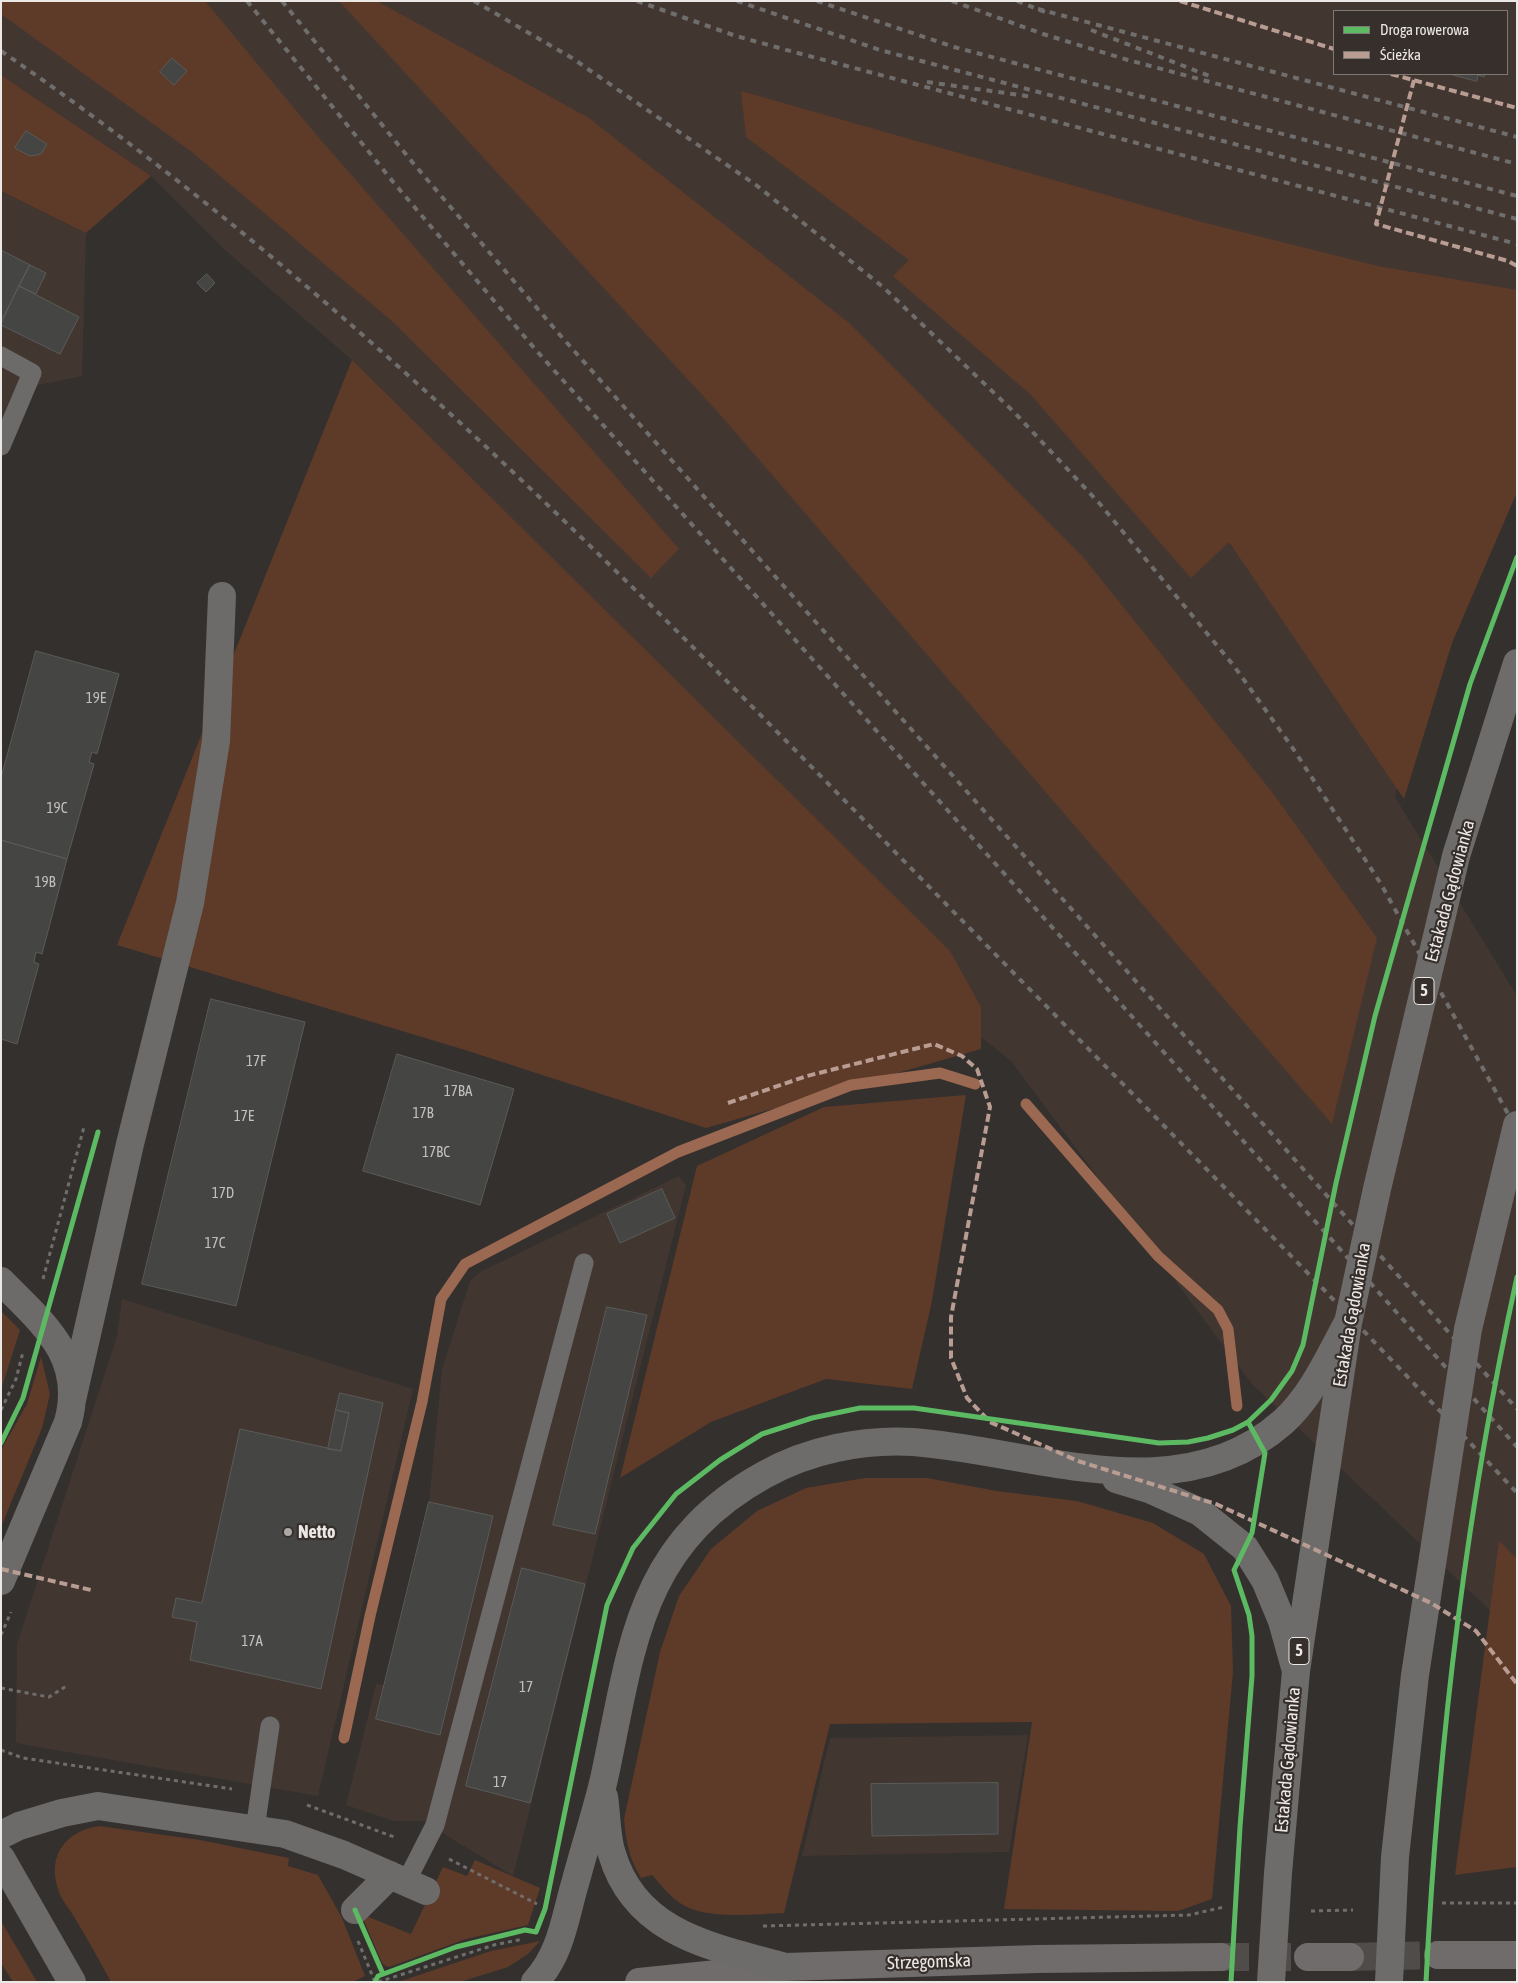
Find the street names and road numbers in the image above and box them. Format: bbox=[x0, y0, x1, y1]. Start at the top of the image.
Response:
street label: Estakada Gądowianka bbox=[1421, 818, 1479, 964]
road number: 5 bbox=[1414, 978, 1434, 1004]
street label: Estakada Gądowianka bbox=[1329, 1241, 1375, 1389]
road number: 5 bbox=[1289, 1638, 1309, 1664]
street label: Estakada Gądowianka bbox=[1271, 1686, 1305, 1834]
street label: Strzegomska bbox=[887, 1950, 971, 1974]

